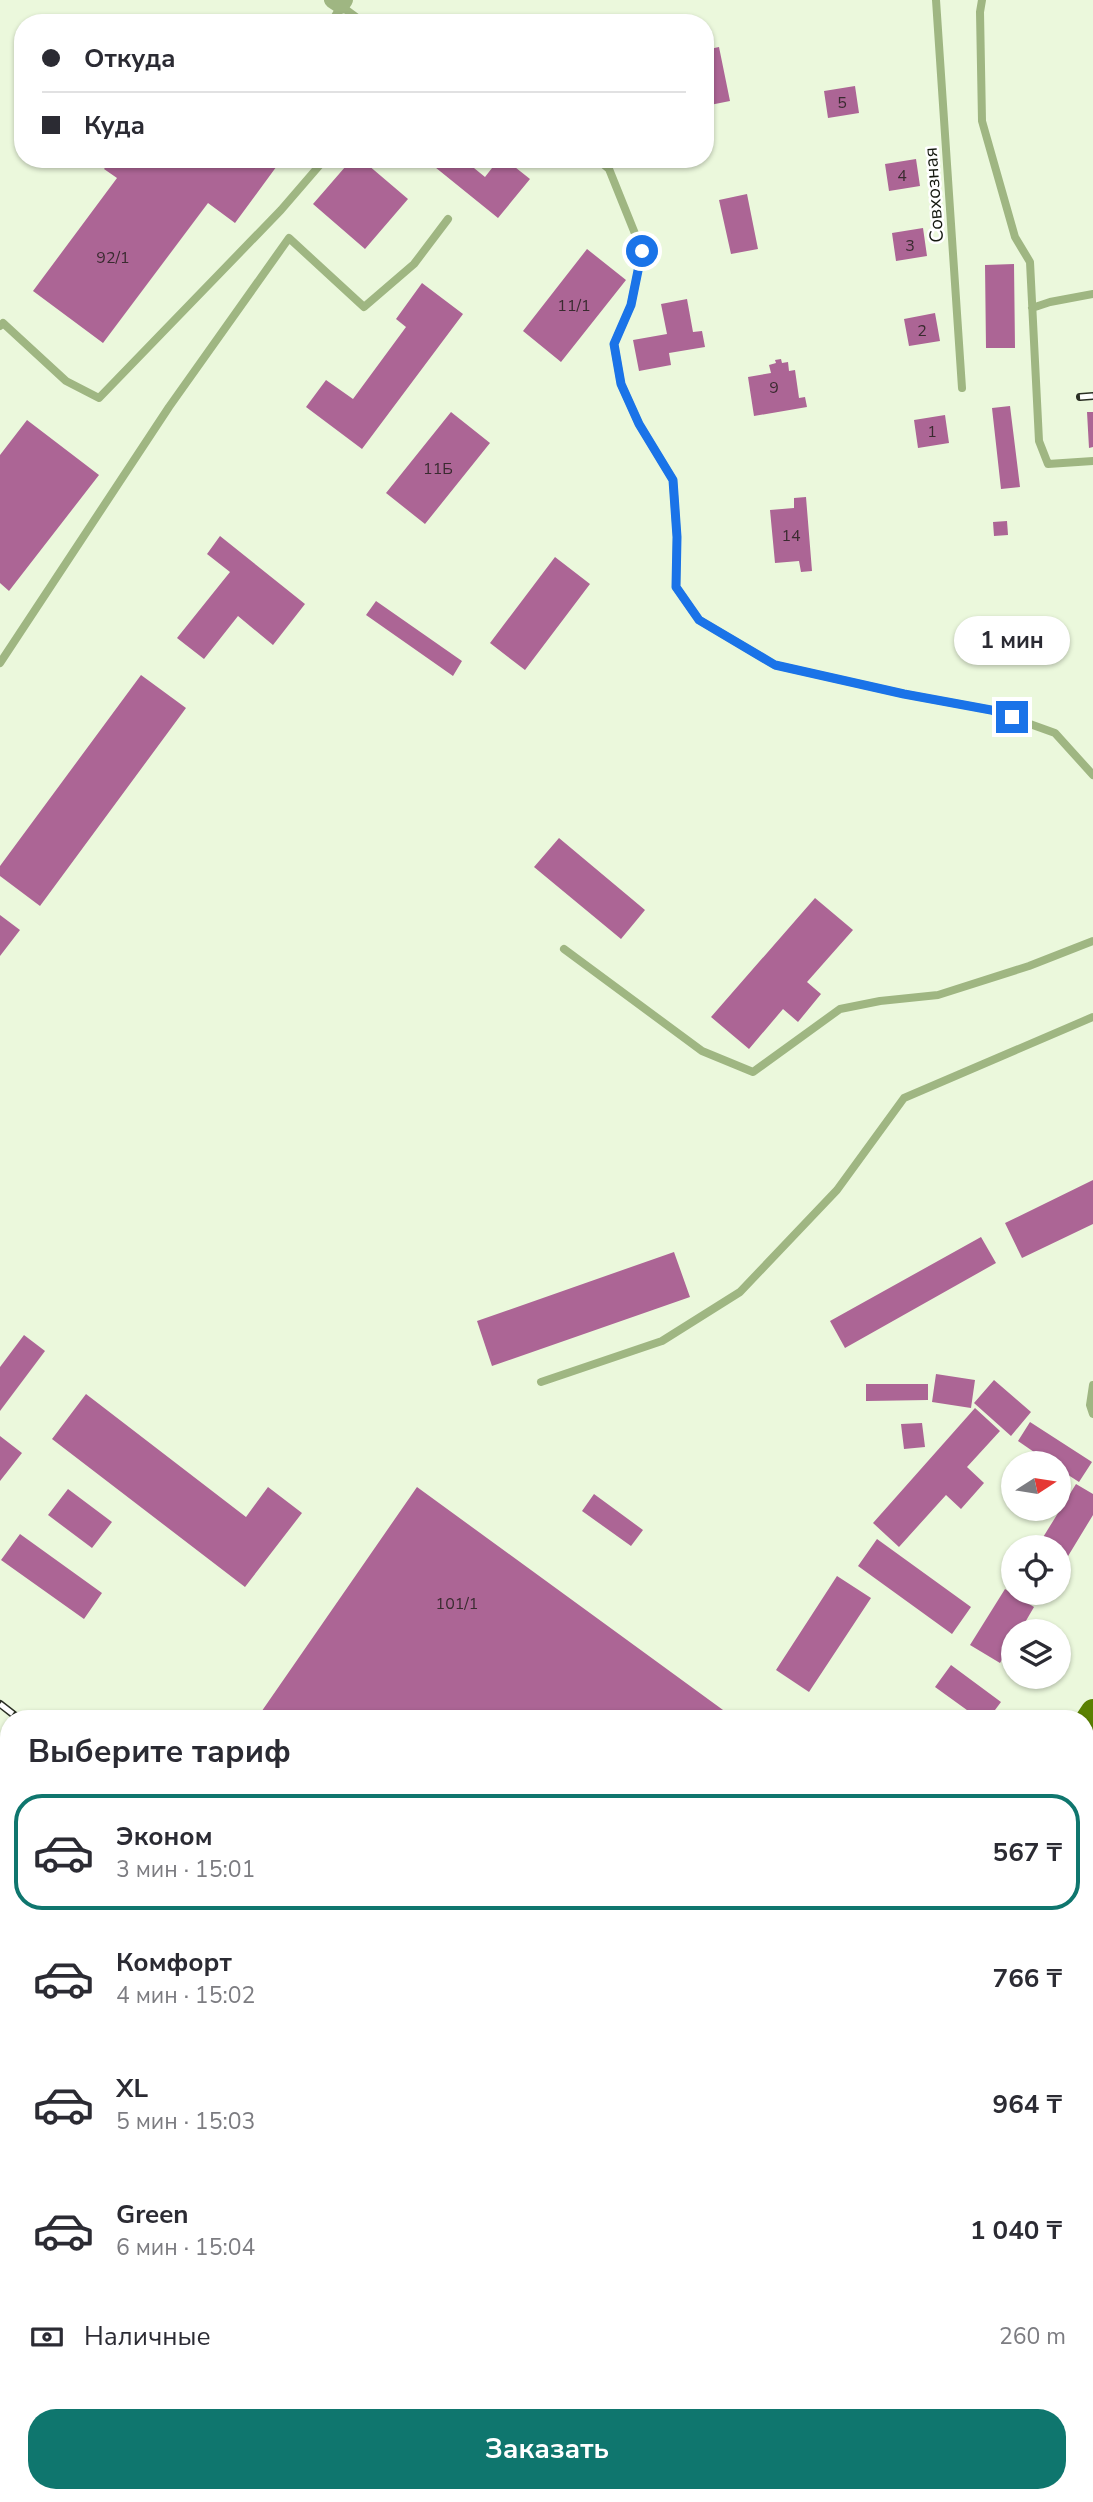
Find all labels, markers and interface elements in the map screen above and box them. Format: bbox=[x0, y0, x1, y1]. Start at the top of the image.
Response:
text: Откуда bbox=[84, 41, 176, 76]
house number: 5 bbox=[837, 92, 847, 114]
text: Куда bbox=[84, 108, 145, 143]
street label: Совхозная bbox=[918, 146, 950, 244]
house number: 4 bbox=[897, 165, 907, 187]
route start bbox=[626, 235, 658, 267]
house number: 3 bbox=[905, 235, 915, 257]
house number: 92/1 bbox=[96, 247, 130, 269]
house number: 11/1 bbox=[557, 295, 591, 317]
house number: 2 bbox=[917, 320, 927, 342]
house number: 9 bbox=[769, 377, 779, 399]
house number: 1 bbox=[927, 421, 937, 443]
house number: 11Б bbox=[423, 458, 453, 480]
house number: 14 bbox=[781, 525, 801, 547]
callout: 1 мин bbox=[954, 616, 1070, 664]
text: 1 мин bbox=[980, 625, 1044, 656]
route end bbox=[996, 701, 1028, 733]
north arrow bbox=[1001, 1451, 1071, 1521]
map controls bbox=[1001, 1451, 1071, 1689]
button: locate bbox=[1001, 1535, 1071, 1605]
house number: 101/1 bbox=[436, 1593, 478, 1615]
button: layers bbox=[1001, 1619, 1071, 1689]
text: Выберите тариф bbox=[28, 1730, 291, 1773]
text: Эконом bbox=[116, 1819, 213, 1854]
icon: car bbox=[32, 1821, 95, 1884]
text: 567 ₸ bbox=[993, 1835, 1062, 1870]
text: 3 мин · 15:01 bbox=[116, 1854, 255, 1885]
text: Комфорт bbox=[116, 1945, 232, 1980]
icon: car bbox=[32, 1947, 95, 2010]
text: 766 ₸ bbox=[993, 1961, 1062, 1996]
text: 4 мин · 15:02 bbox=[116, 1980, 255, 2011]
text: XL bbox=[116, 2071, 148, 2106]
icon: car bbox=[32, 2073, 95, 2136]
text: 964 ₸ bbox=[993, 2087, 1062, 2122]
text: 5 мин · 15:03 bbox=[116, 2106, 255, 2137]
text: Green bbox=[116, 2197, 189, 2232]
icon: car bbox=[32, 2199, 95, 2262]
text: 1 040 ₸ bbox=[970, 2213, 1062, 2248]
text: 6 мин · 15:04 bbox=[116, 2232, 255, 2263]
icon: cash bbox=[28, 2318, 66, 2356]
text: Наличные bbox=[84, 2319, 211, 2354]
text: 260 m bbox=[999, 2321, 1066, 2352]
button: Заказать bbox=[28, 2409, 1066, 2489]

